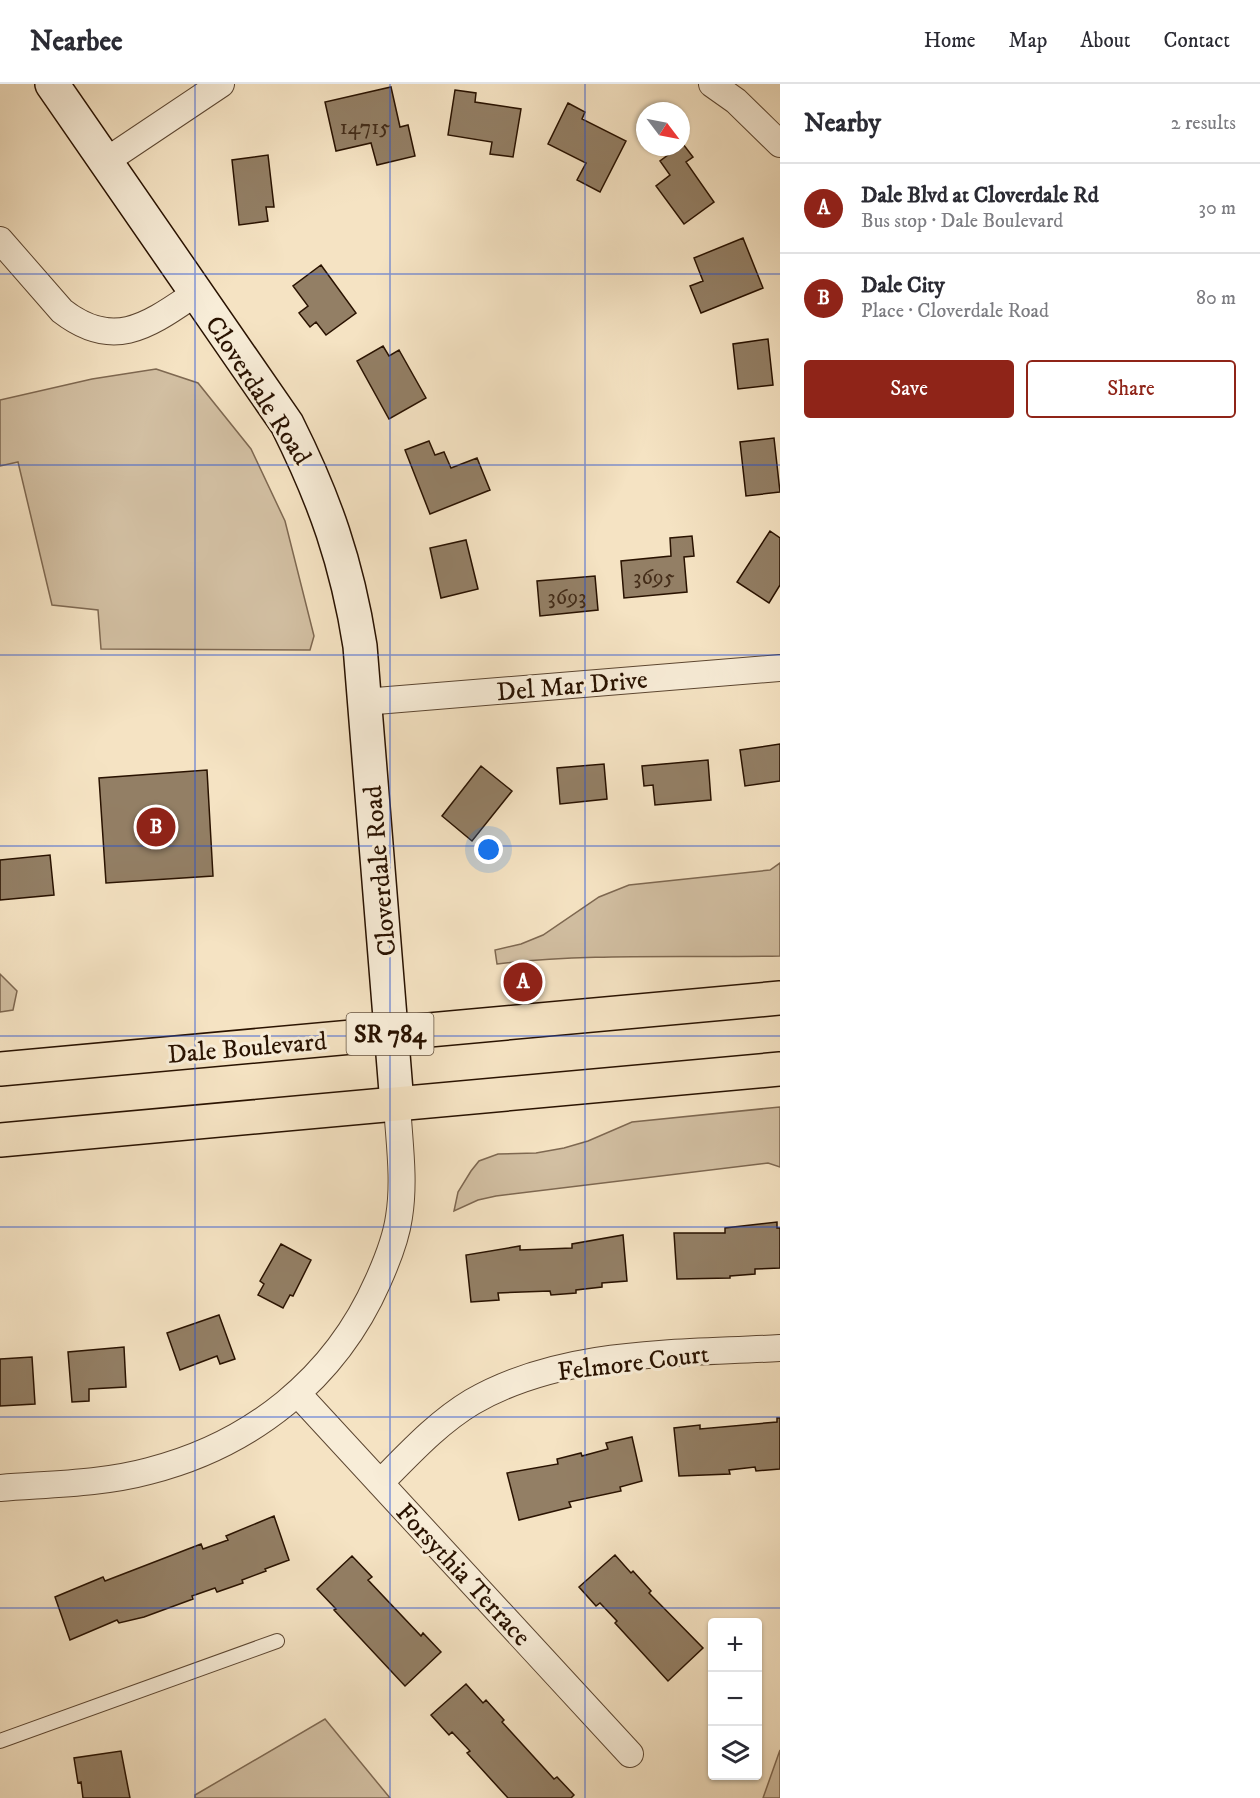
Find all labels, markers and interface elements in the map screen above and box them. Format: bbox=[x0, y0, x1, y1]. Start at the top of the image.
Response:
text: Nearbee bbox=[30, 24, 123, 59]
text: Home bbox=[924, 28, 976, 54]
text: Map bbox=[1009, 28, 1047, 54]
text: About bbox=[1080, 28, 1131, 54]
text: Contact bbox=[1164, 28, 1230, 54]
north arrow bbox=[636, 102, 690, 156]
text: Nearby bbox=[804, 107, 881, 140]
text: 2 results bbox=[1171, 111, 1236, 136]
house number: 14715 bbox=[340, 114, 390, 141]
text: Dale Blvd at Cloverdale Rd bbox=[861, 182, 1099, 209]
text: A bbox=[817, 196, 830, 221]
text: 30 m bbox=[1198, 196, 1236, 221]
text: Bus stop · Dale Boulevard bbox=[861, 209, 1063, 234]
text: Dale City bbox=[861, 272, 945, 299]
text: B bbox=[817, 286, 830, 311]
text: 80 m bbox=[1196, 286, 1236, 311]
text: Place · Cloverdale Road bbox=[861, 299, 1049, 324]
street label: Cloverdale Road bbox=[197, 310, 318, 472]
button: Save bbox=[804, 360, 1014, 418]
button: Share bbox=[1026, 360, 1236, 418]
house number: 3695 bbox=[633, 564, 675, 591]
house number: 3693 bbox=[548, 584, 586, 611]
street label: Del Mar Drive bbox=[495, 663, 649, 710]
street label: Cloverdale Road bbox=[357, 784, 404, 958]
pin: B bbox=[136, 804, 176, 850]
your location bbox=[474, 835, 503, 864]
pin: A bbox=[504, 960, 542, 1004]
road number: SR 784 bbox=[346, 1013, 434, 1055]
street label: Dale Boulevard bbox=[166, 1025, 328, 1072]
street label: Felmore Court bbox=[556, 1338, 711, 1389]
street label: Forsythia Terrace bbox=[388, 1497, 538, 1653]
map controls bbox=[708, 1618, 762, 1780]
button: + bbox=[708, 1618, 762, 1672]
button: − bbox=[708, 1672, 762, 1726]
button: layers bbox=[708, 1726, 762, 1780]

